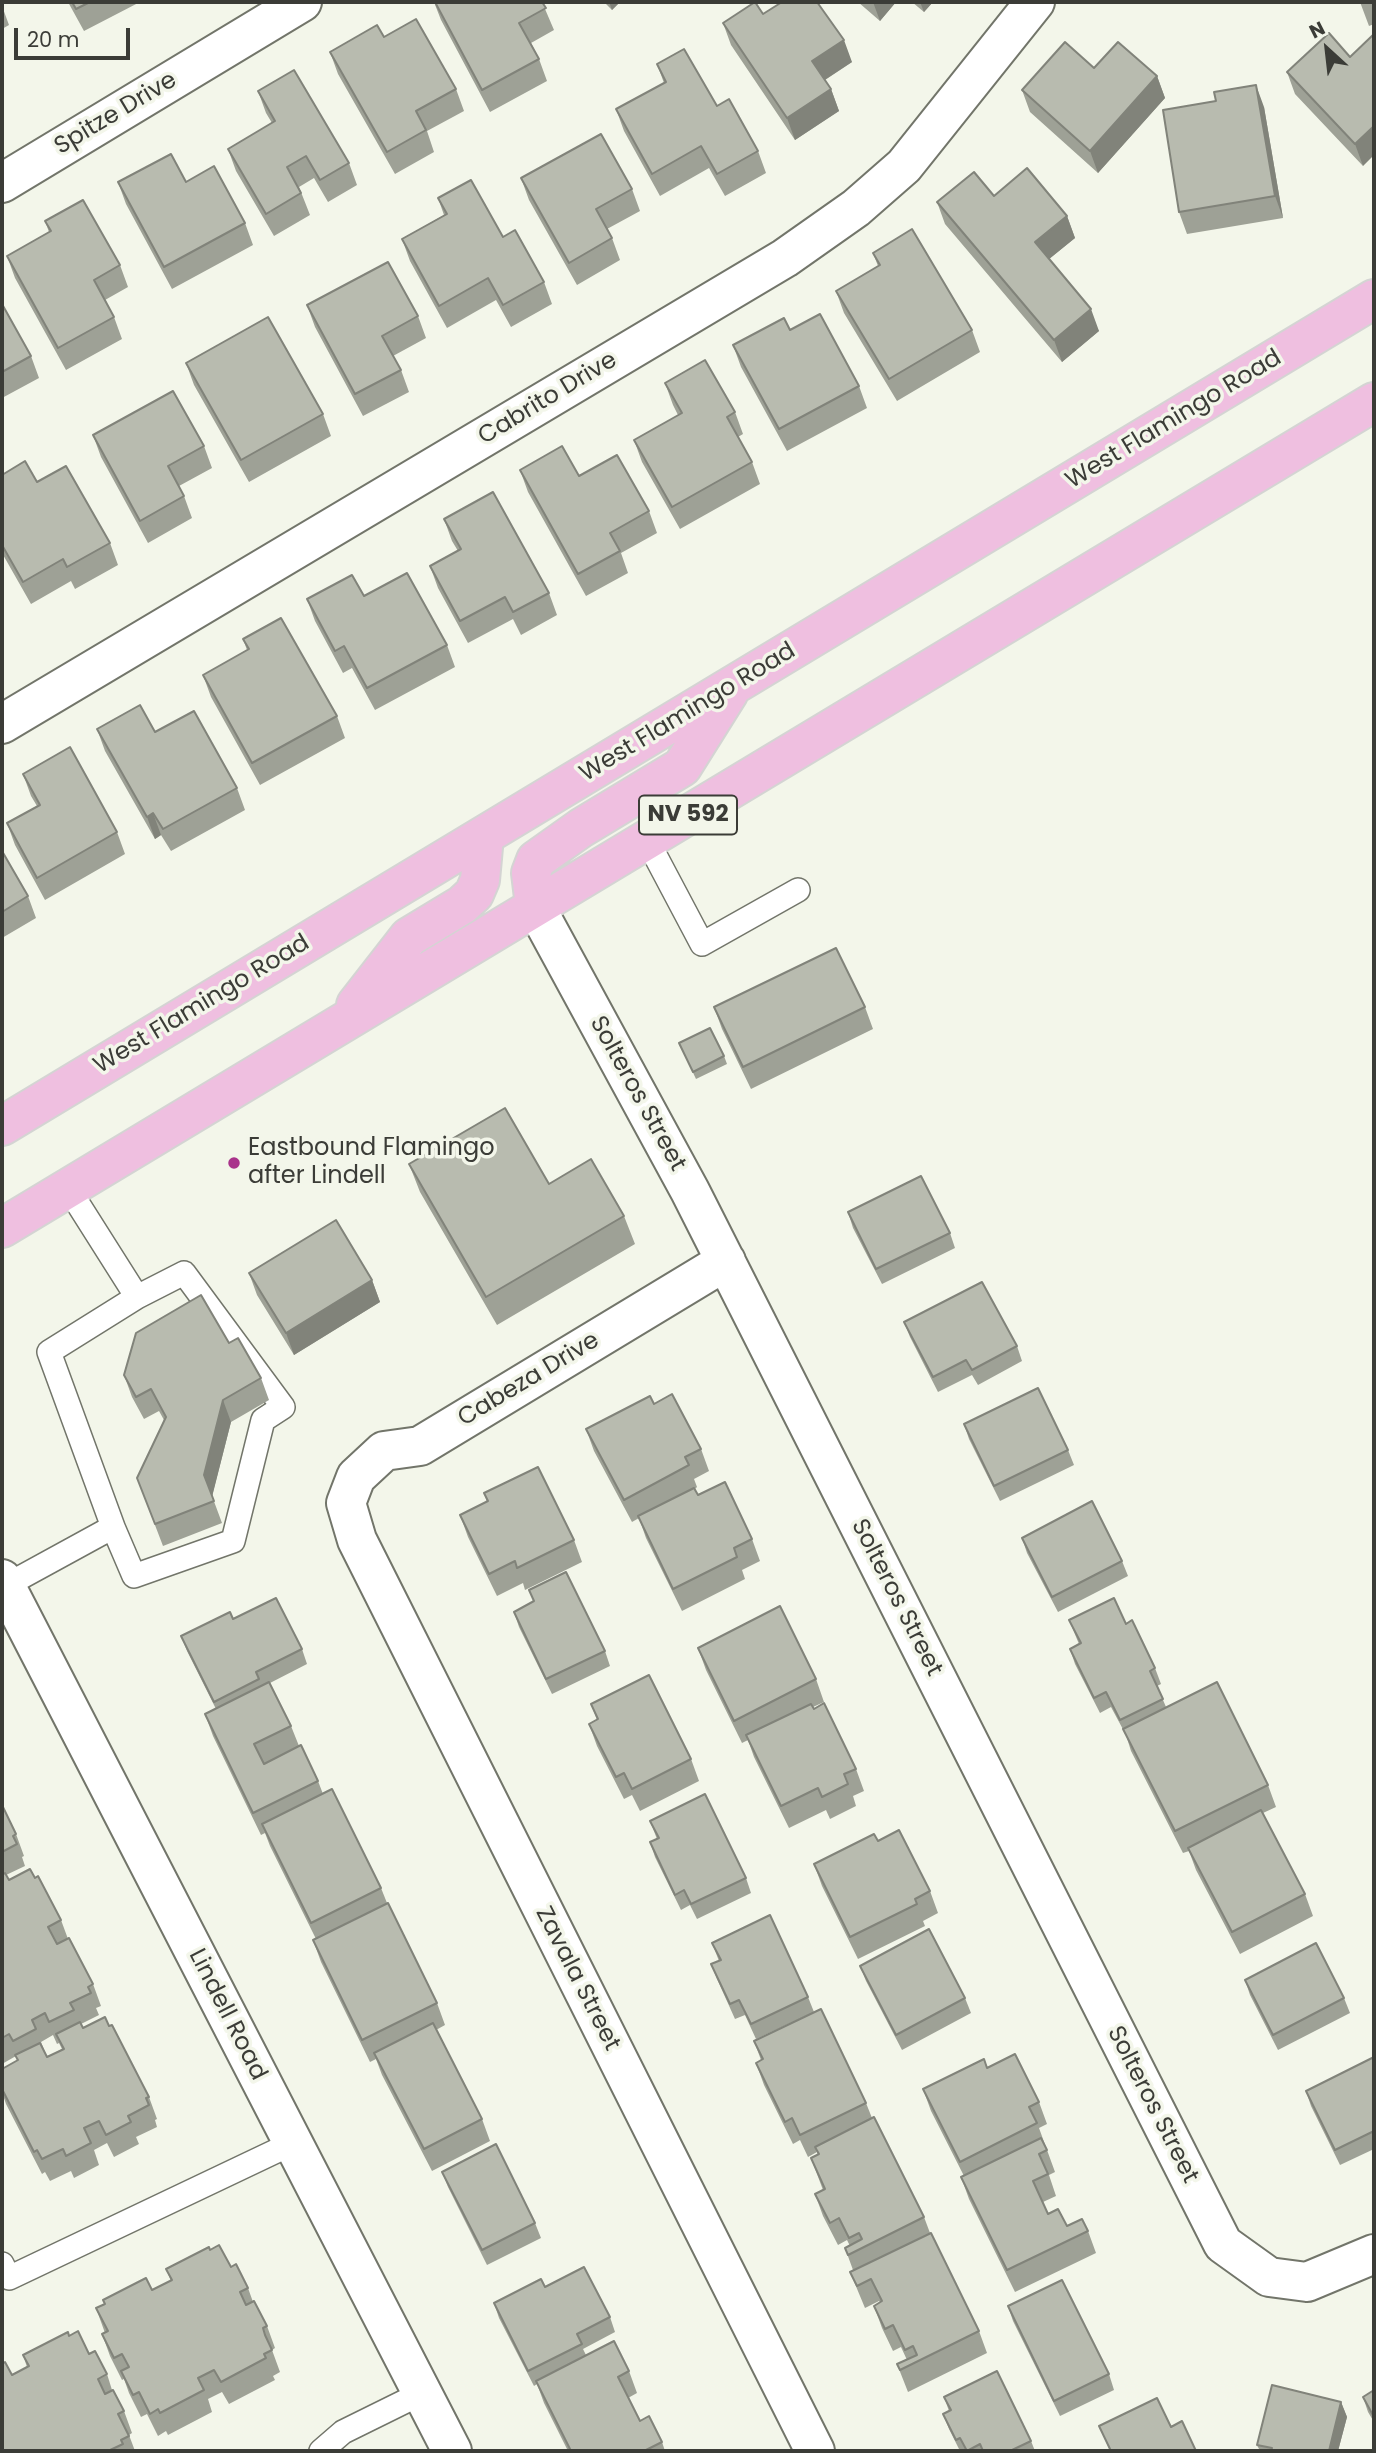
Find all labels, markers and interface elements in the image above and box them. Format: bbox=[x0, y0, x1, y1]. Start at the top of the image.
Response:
scale bar bbox=[18, 14, 133, 58]
north arrow bbox=[1292, 14, 1362, 84]
text: N bbox=[1305, 15, 1330, 45]
text: 20 m bbox=[27, 25, 80, 54]
street label: Spitze Drive bbox=[50, 66, 182, 162]
street label: West Flamingo Road bbox=[1061, 344, 1287, 496]
street label: Cabrito Drive bbox=[474, 346, 622, 452]
street label: West Flamingo Road bbox=[575, 637, 801, 789]
road number: NV 592 bbox=[639, 796, 737, 834]
street label: West Flamingo Road bbox=[89, 929, 315, 1081]
street label: Solteros Street bbox=[583, 1012, 691, 1176]
place label: Eastbound Flamingo after Lindell bbox=[248, 1135, 495, 1191]
marker: Eastbound Flamingo after Lindell bbox=[226, 1155, 242, 1171]
street label: Cabeza Drive bbox=[453, 1327, 605, 1433]
street label: Solteros Street bbox=[844, 1515, 948, 1681]
street label: Zavala Street bbox=[528, 1902, 626, 2056]
street label: Lindell Road bbox=[182, 1945, 272, 2085]
street label: Solteros Street bbox=[1100, 2022, 1204, 2188]

